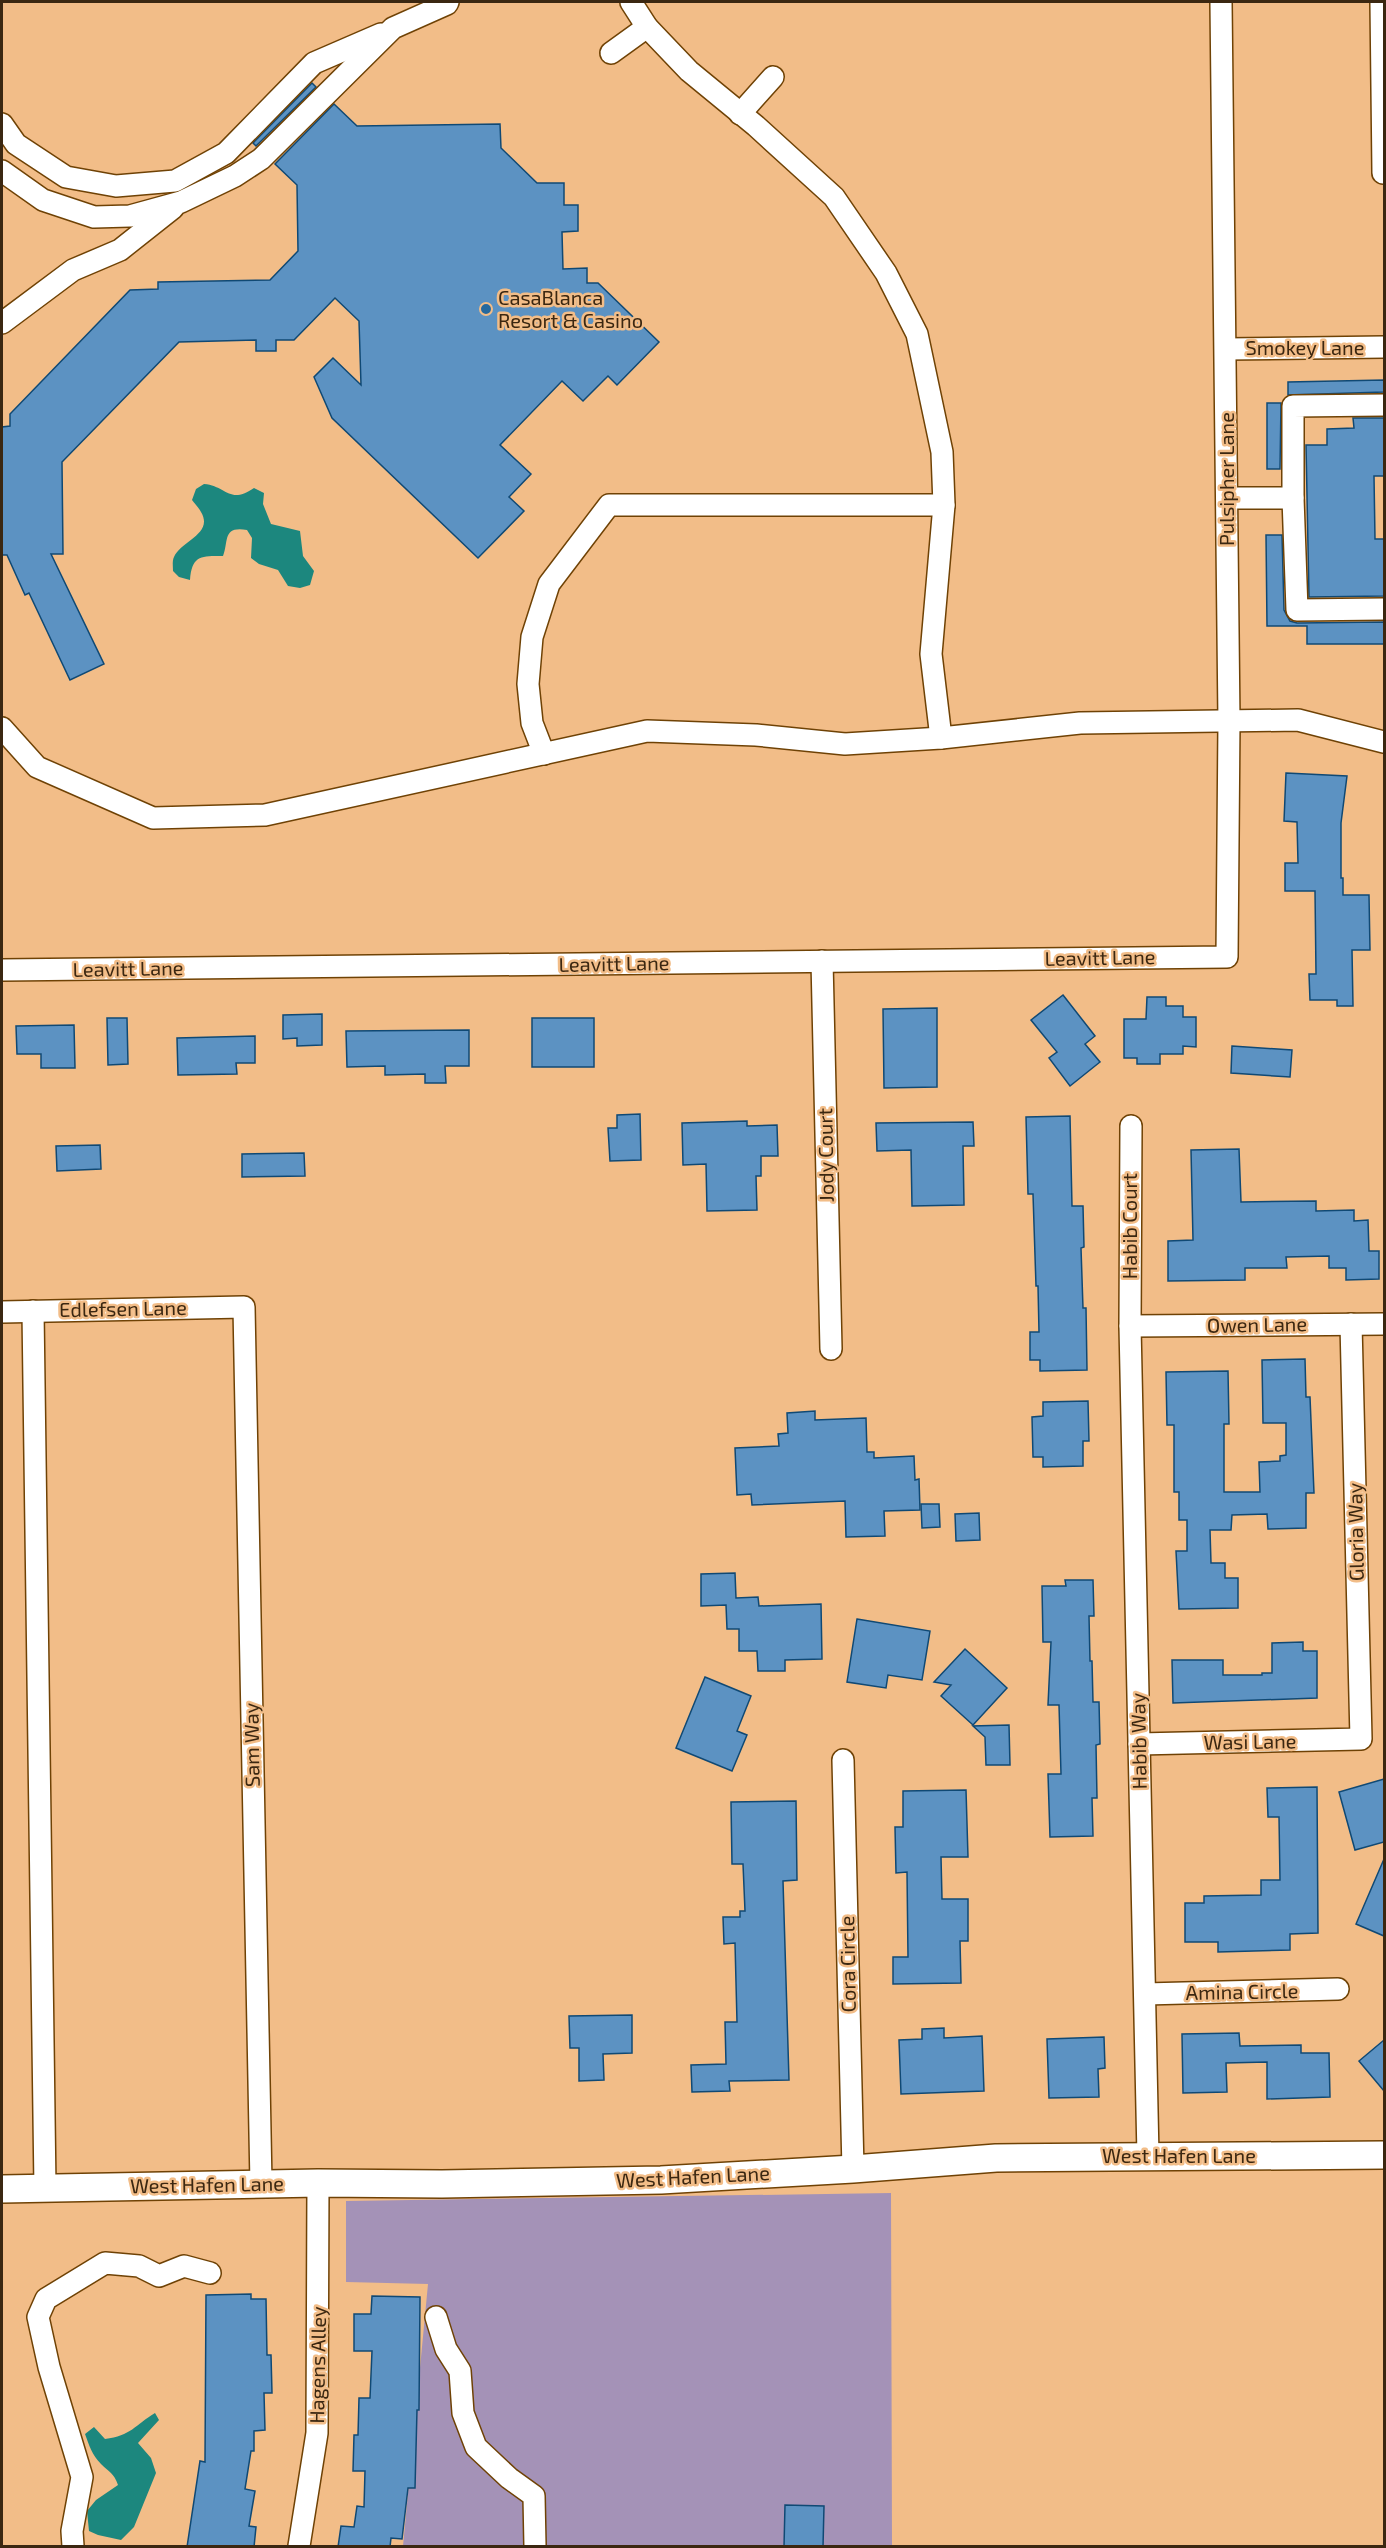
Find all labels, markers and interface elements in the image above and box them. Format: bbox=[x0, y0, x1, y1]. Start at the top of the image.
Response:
place label: CasaBlanca Resort & Casino bbox=[498, 285, 643, 332]
marker: CasaBlanca Resort & Casino bbox=[479, 302, 493, 316]
street label: Smokey Lane bbox=[1246, 335, 1364, 359]
street label: Pulsipher Lane bbox=[1214, 412, 1238, 546]
street label: Leavitt Lane bbox=[1044, 944, 1156, 970]
street label: Leavitt Lane bbox=[558, 950, 670, 976]
street label: Leavitt Lane bbox=[72, 955, 184, 981]
street label: Jody Court bbox=[812, 1107, 838, 1202]
street label: Habib Court bbox=[1117, 1172, 1141, 1279]
street label: Edlefsen Lane bbox=[59, 1295, 187, 1321]
street label: Owen Lane bbox=[1207, 1311, 1307, 1337]
street label: Gloria Way bbox=[1342, 1482, 1368, 1581]
street label: Habib Way bbox=[1125, 1692, 1151, 1790]
street label: Sam Way bbox=[238, 1702, 264, 1787]
street label: Wasi Lane bbox=[1203, 1728, 1297, 1754]
street label: Cora Circle bbox=[834, 1915, 860, 2013]
street label: Amina Circle bbox=[1186, 1978, 1298, 2004]
street label: West Hafen Lane bbox=[1102, 2143, 1256, 2167]
street label: West Hafen Lane bbox=[616, 2160, 770, 2192]
street label: West Hafen Lane bbox=[130, 2171, 284, 2197]
street label: Hagens Alley bbox=[304, 2306, 330, 2424]

